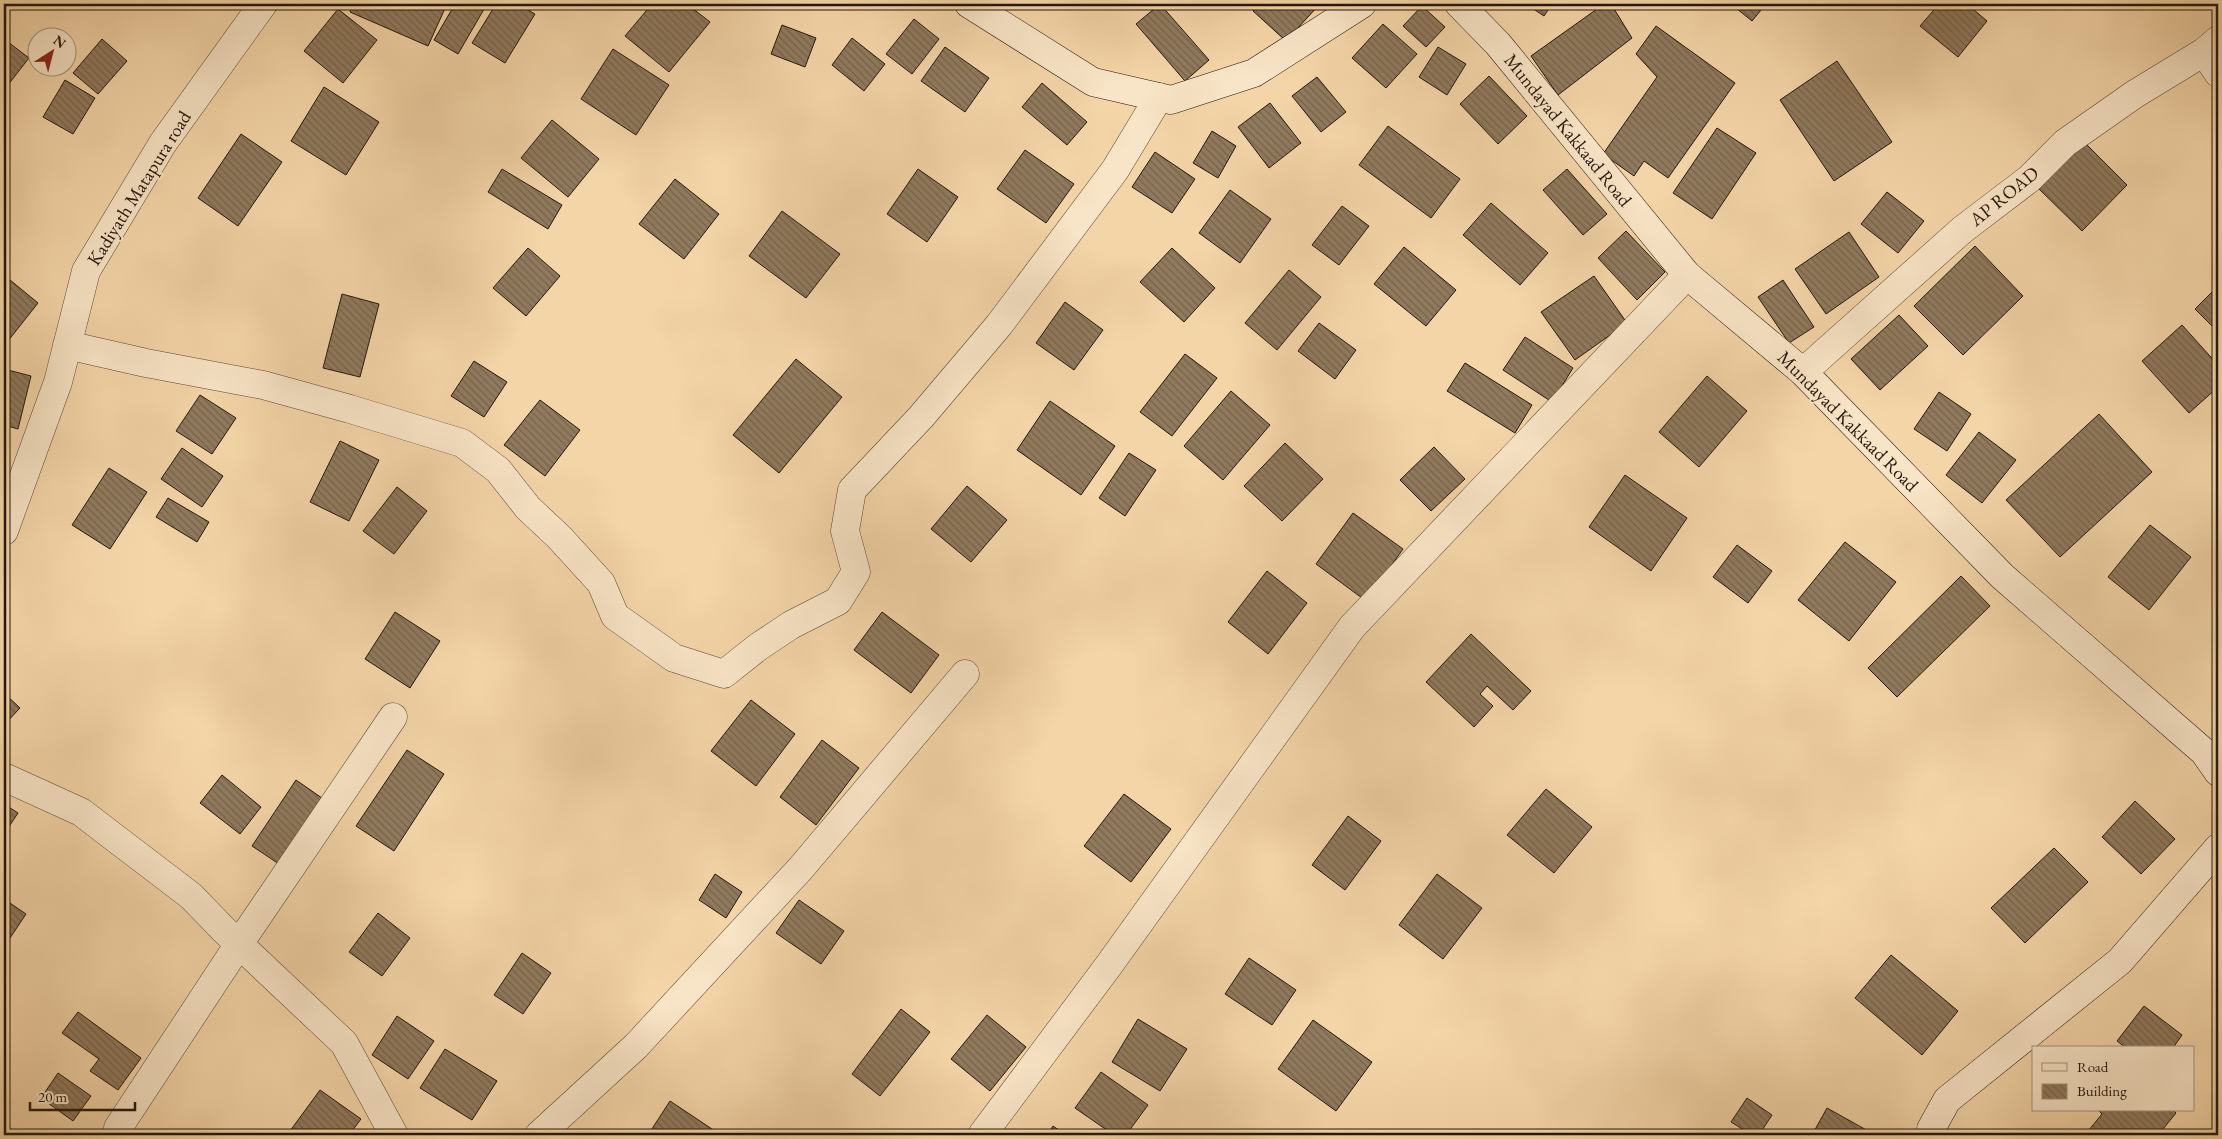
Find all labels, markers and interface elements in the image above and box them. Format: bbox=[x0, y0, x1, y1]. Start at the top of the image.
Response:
north arrow bbox=[28, 28, 78, 78]
text: N bbox=[50, 31, 70, 52]
street label: Mundayad Kakkaad Road bbox=[1499, 48, 1638, 212]
street label: Kadiyath Matapura road bbox=[81, 106, 197, 270]
street label: AP ROAD bbox=[1963, 160, 2044, 232]
street label: Mundayad Kakkaad Road bbox=[1772, 345, 1924, 497]
legend bbox=[2032, 1046, 2194, 1112]
text: Road bbox=[2077, 1057, 2109, 1076]
scale bar bbox=[30, 1079, 135, 1111]
text: Building bbox=[2077, 1081, 2127, 1100]
text: 20 m bbox=[38, 1087, 67, 1106]

